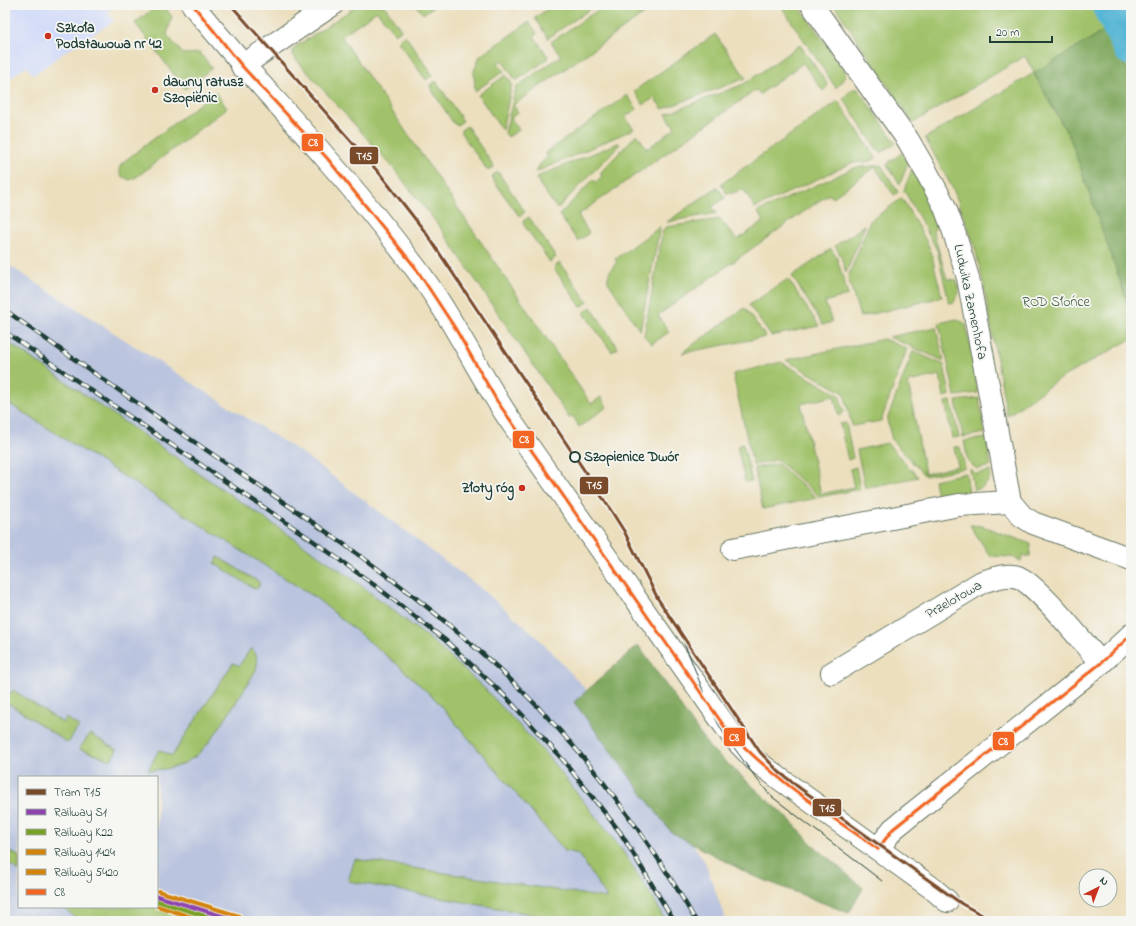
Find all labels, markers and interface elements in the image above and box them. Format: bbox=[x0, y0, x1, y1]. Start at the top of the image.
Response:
place label: Szkoła Podstawowa nr 42 bbox=[56, 18, 162, 55]
scale bar bbox=[990, 18, 1052, 44]
text: 20 m bbox=[996, 24, 1019, 42]
marker: Szkoła Podstawowa nr 42 bbox=[43, 31, 53, 41]
place label: dawny ratusz Szopienic bbox=[163, 72, 244, 109]
marker: dawny ratusz Szopienic bbox=[150, 85, 160, 95]
line badge: C8 bbox=[301, 133, 324, 152]
text: C8 bbox=[308, 135, 319, 151]
line badge: T15 bbox=[349, 146, 379, 165]
text: T15 bbox=[356, 149, 373, 165]
street label: Ludwika Zamenhofa bbox=[948, 242, 992, 362]
park label: ROD Słońce bbox=[1022, 292, 1091, 313]
line badge: C8 bbox=[512, 430, 535, 449]
text: C8 bbox=[519, 432, 530, 448]
place label: Szopienice Dwór bbox=[584, 447, 680, 468]
marker: Szopienice Dwór bbox=[569, 451, 581, 463]
line badge: T15 bbox=[579, 476, 609, 495]
place label: Złoty róg bbox=[462, 478, 515, 501]
text: T15 bbox=[586, 478, 603, 494]
marker: Złoty róg bbox=[517, 483, 527, 493]
street label: Przelotowa bbox=[922, 575, 986, 625]
line badge: C8 bbox=[723, 727, 746, 747]
text: C8 bbox=[729, 730, 740, 746]
line badge: C8 bbox=[992, 731, 1015, 751]
text: C8 bbox=[998, 734, 1009, 750]
legend bbox=[18, 776, 158, 908]
text: Tram T15 bbox=[54, 784, 101, 802]
line badge: T15 bbox=[812, 798, 842, 817]
text: T15 bbox=[819, 801, 836, 817]
text: Railway S1 bbox=[54, 804, 107, 823]
text: Railway K22 bbox=[54, 824, 113, 843]
text: Railway 1424 bbox=[54, 844, 115, 863]
text: Railway 5420 bbox=[54, 864, 118, 883]
north arrow bbox=[1078, 868, 1118, 908]
text: N bbox=[1096, 873, 1112, 890]
text: C8 bbox=[54, 884, 66, 902]

